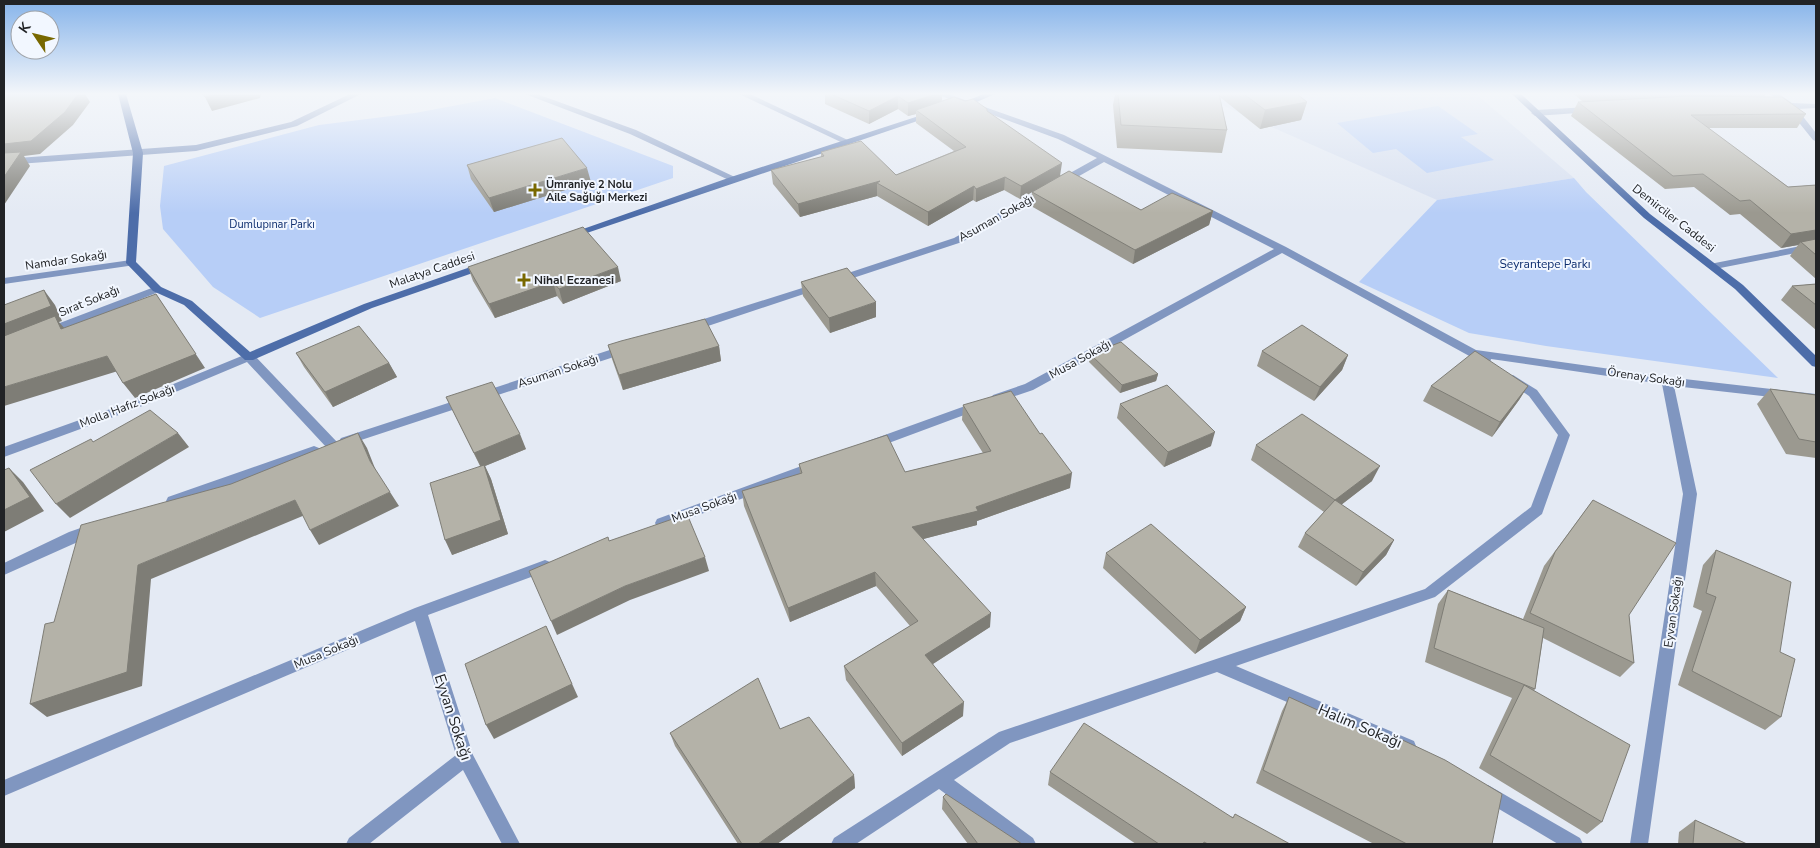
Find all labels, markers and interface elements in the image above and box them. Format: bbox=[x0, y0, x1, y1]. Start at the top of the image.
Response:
north arrow bbox=[10, 10, 60, 60]
text: K bbox=[14, 18, 36, 37]
place label: Ümraniye 2 Nolu Aile Sağlığı Merkezi bbox=[546, 176, 647, 205]
street label: Demirciler Caddesi bbox=[1629, 180, 1719, 256]
marker: Ümraniye 2 Nolu Aile Sağlığı Merkezi bbox=[528, 183, 542, 197]
street label: Asuman Sokağı bbox=[955, 191, 1037, 245]
park label: Dumlupınar Parkı bbox=[229, 217, 315, 232]
street label: Namdar Sokağı bbox=[24, 246, 108, 274]
street label: Malatya Caddesi bbox=[387, 248, 477, 292]
park label: Seyrantepe Parkı bbox=[1499, 256, 1591, 272]
place label: Nihal Eczanesi bbox=[534, 272, 614, 288]
marker: Nihal Eczanesi bbox=[518, 274, 530, 286]
street label: Sırat Sokağı bbox=[56, 282, 122, 320]
street label: Musa Sokağı bbox=[1046, 335, 1114, 383]
street label: Asuman Sokağı bbox=[516, 350, 600, 392]
street label: Örenay Sokağı bbox=[1606, 364, 1686, 390]
street label: Molla Hafız Sokağı bbox=[77, 381, 177, 431]
street label: Musa Sokağı bbox=[669, 488, 739, 526]
street label: Eyvan Sokağı bbox=[1660, 575, 1686, 649]
street label: Musa Sokağı bbox=[291, 631, 361, 673]
street label: Eyvan Sokağı bbox=[430, 671, 476, 763]
street label: Halim Sokağı bbox=[1315, 699, 1405, 753]

